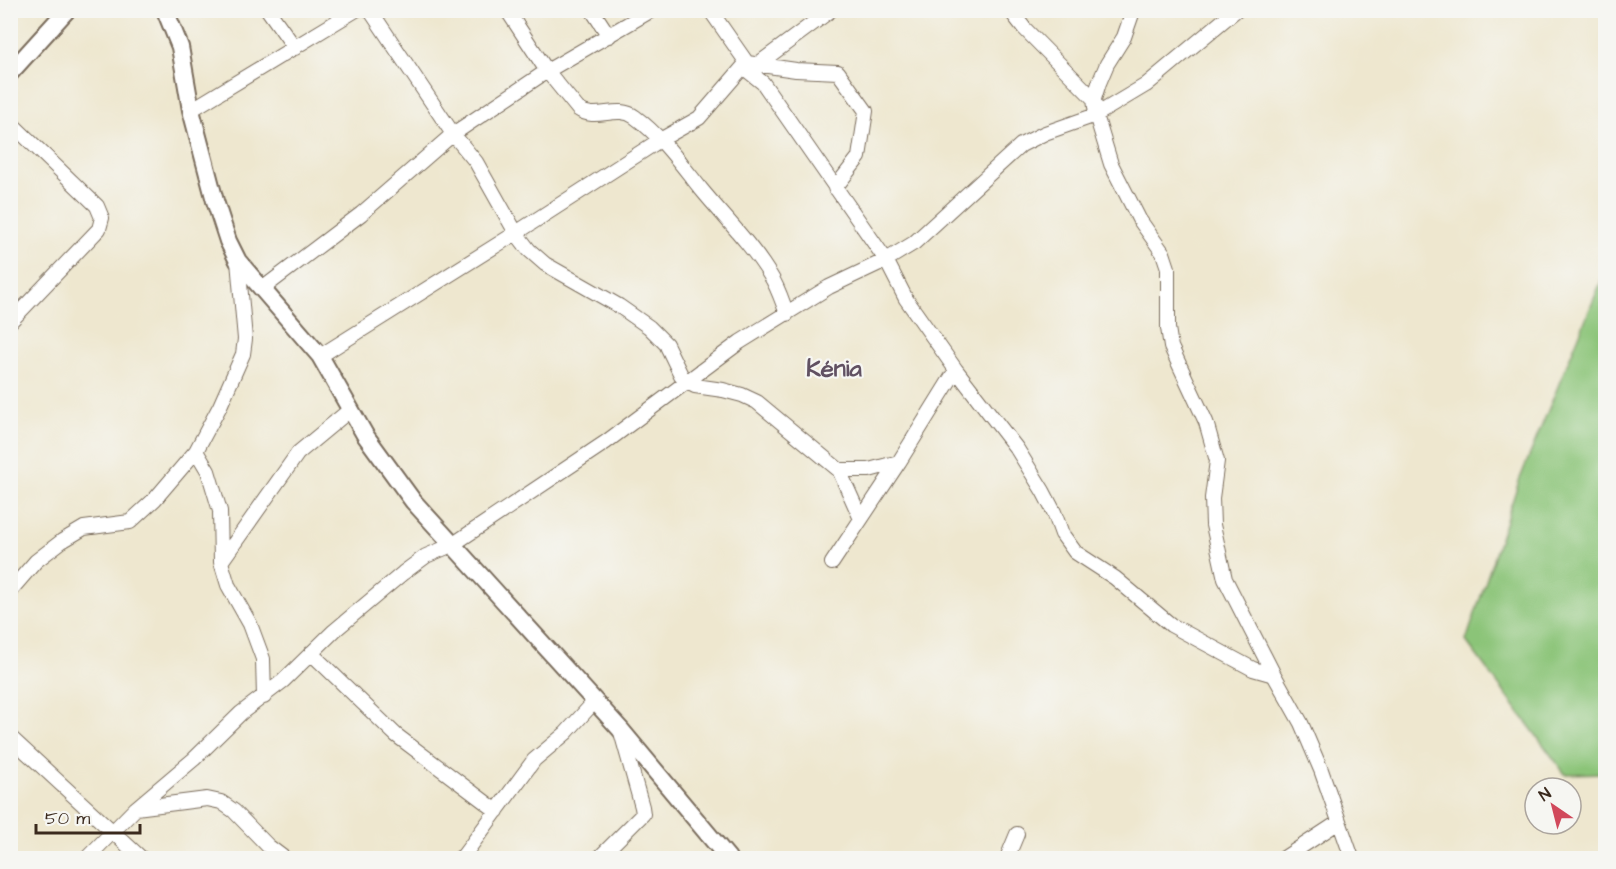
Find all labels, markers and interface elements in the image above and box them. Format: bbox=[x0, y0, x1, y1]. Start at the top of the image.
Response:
district label: Kénia bbox=[806, 352, 862, 386]
north arrow bbox=[1523, 776, 1583, 836]
text: N bbox=[1535, 783, 1555, 806]
scale bar bbox=[36, 797, 140, 835]
text: 50 m bbox=[45, 806, 90, 831]

